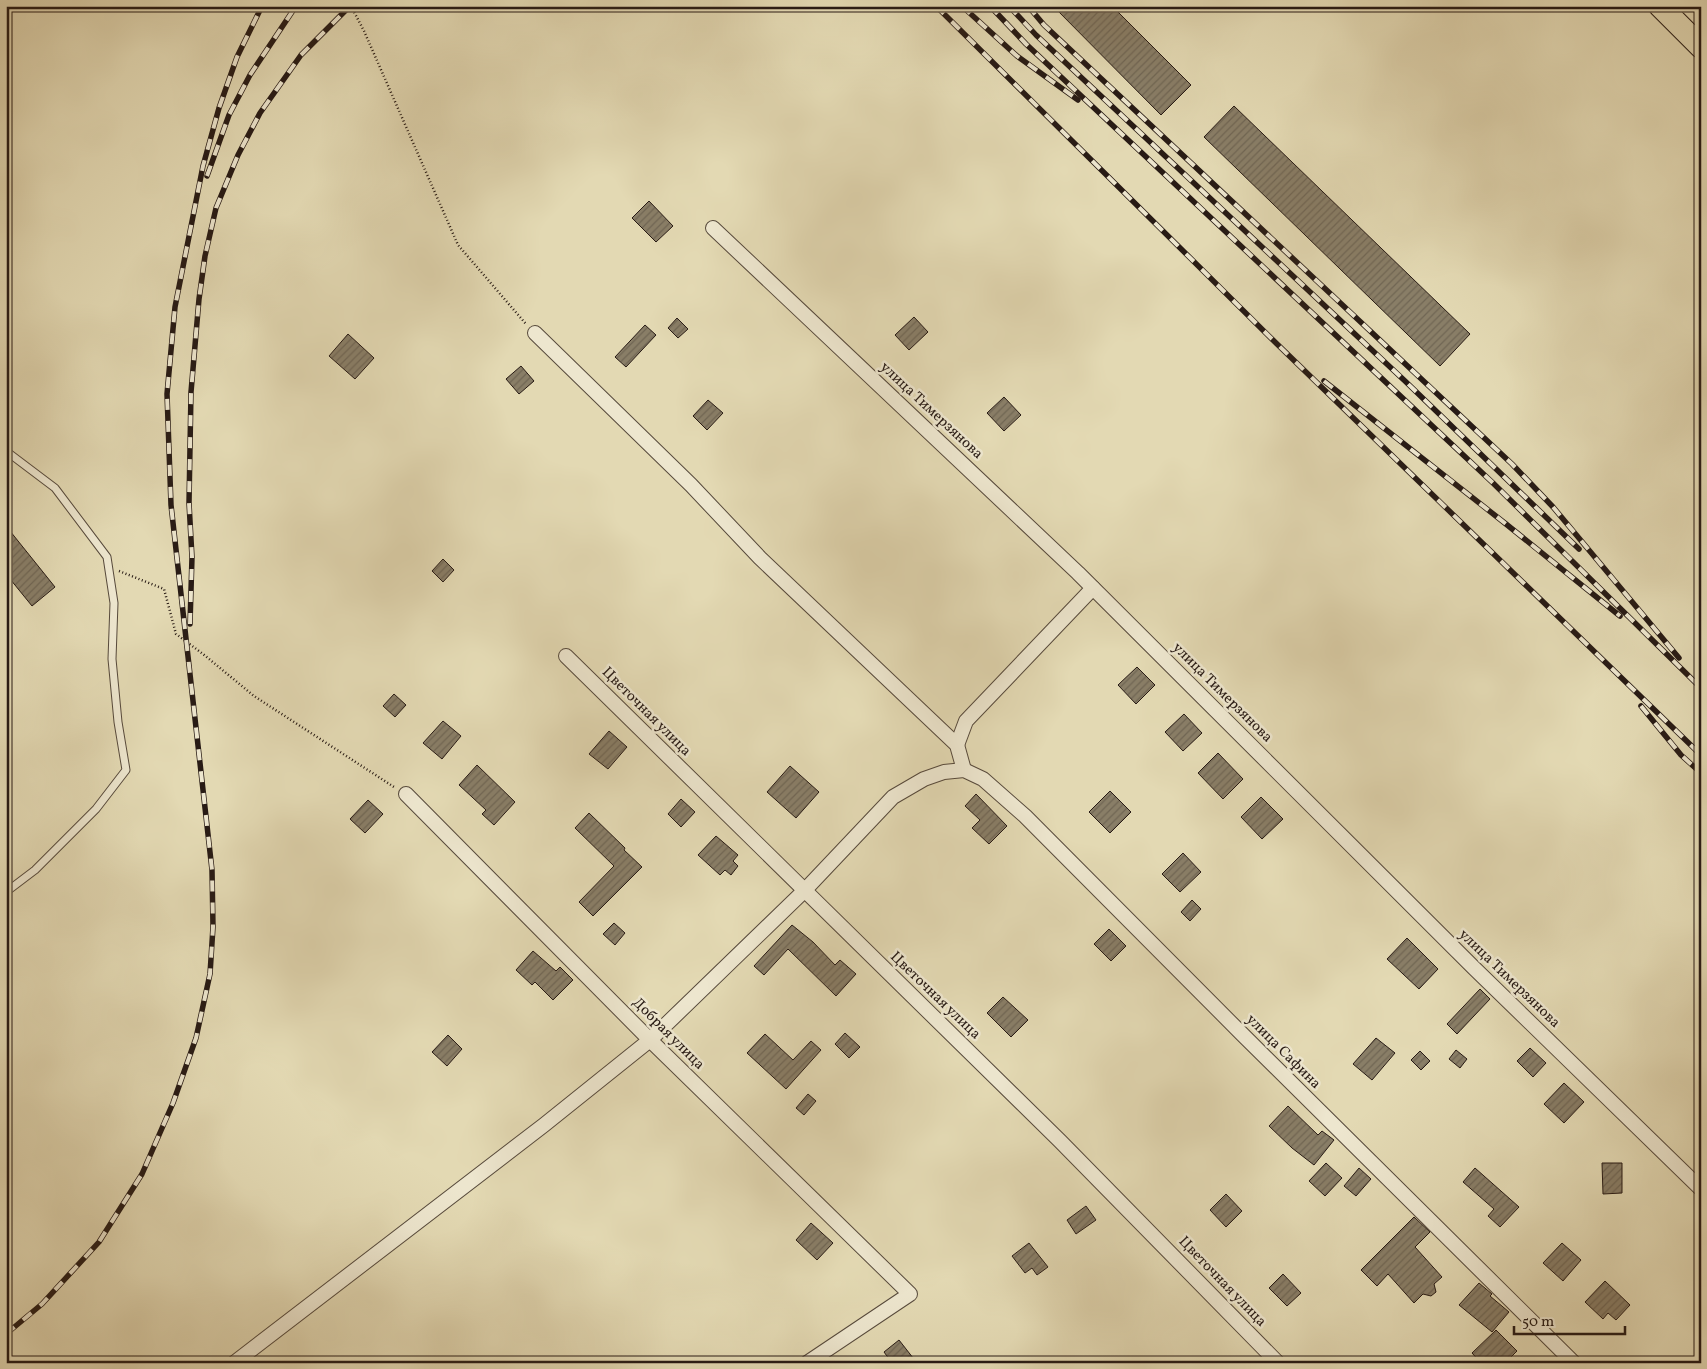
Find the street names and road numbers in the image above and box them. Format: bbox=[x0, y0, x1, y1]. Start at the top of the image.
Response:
street label: улица Тимерзянова bbox=[875, 358, 987, 464]
street label: улица Тимерзянова bbox=[1167, 638, 1277, 748]
street label: Цветочная улица bbox=[597, 663, 695, 761]
street label: улица Тимерзянова bbox=[1453, 925, 1565, 1033]
street label: Цветочная улица bbox=[885, 947, 985, 1045]
street label: Добрая улица bbox=[627, 993, 709, 1075]
street label: улица Сафина bbox=[1241, 1010, 1325, 1094]
street label: Цветочная улица bbox=[1173, 1232, 1271, 1332]

